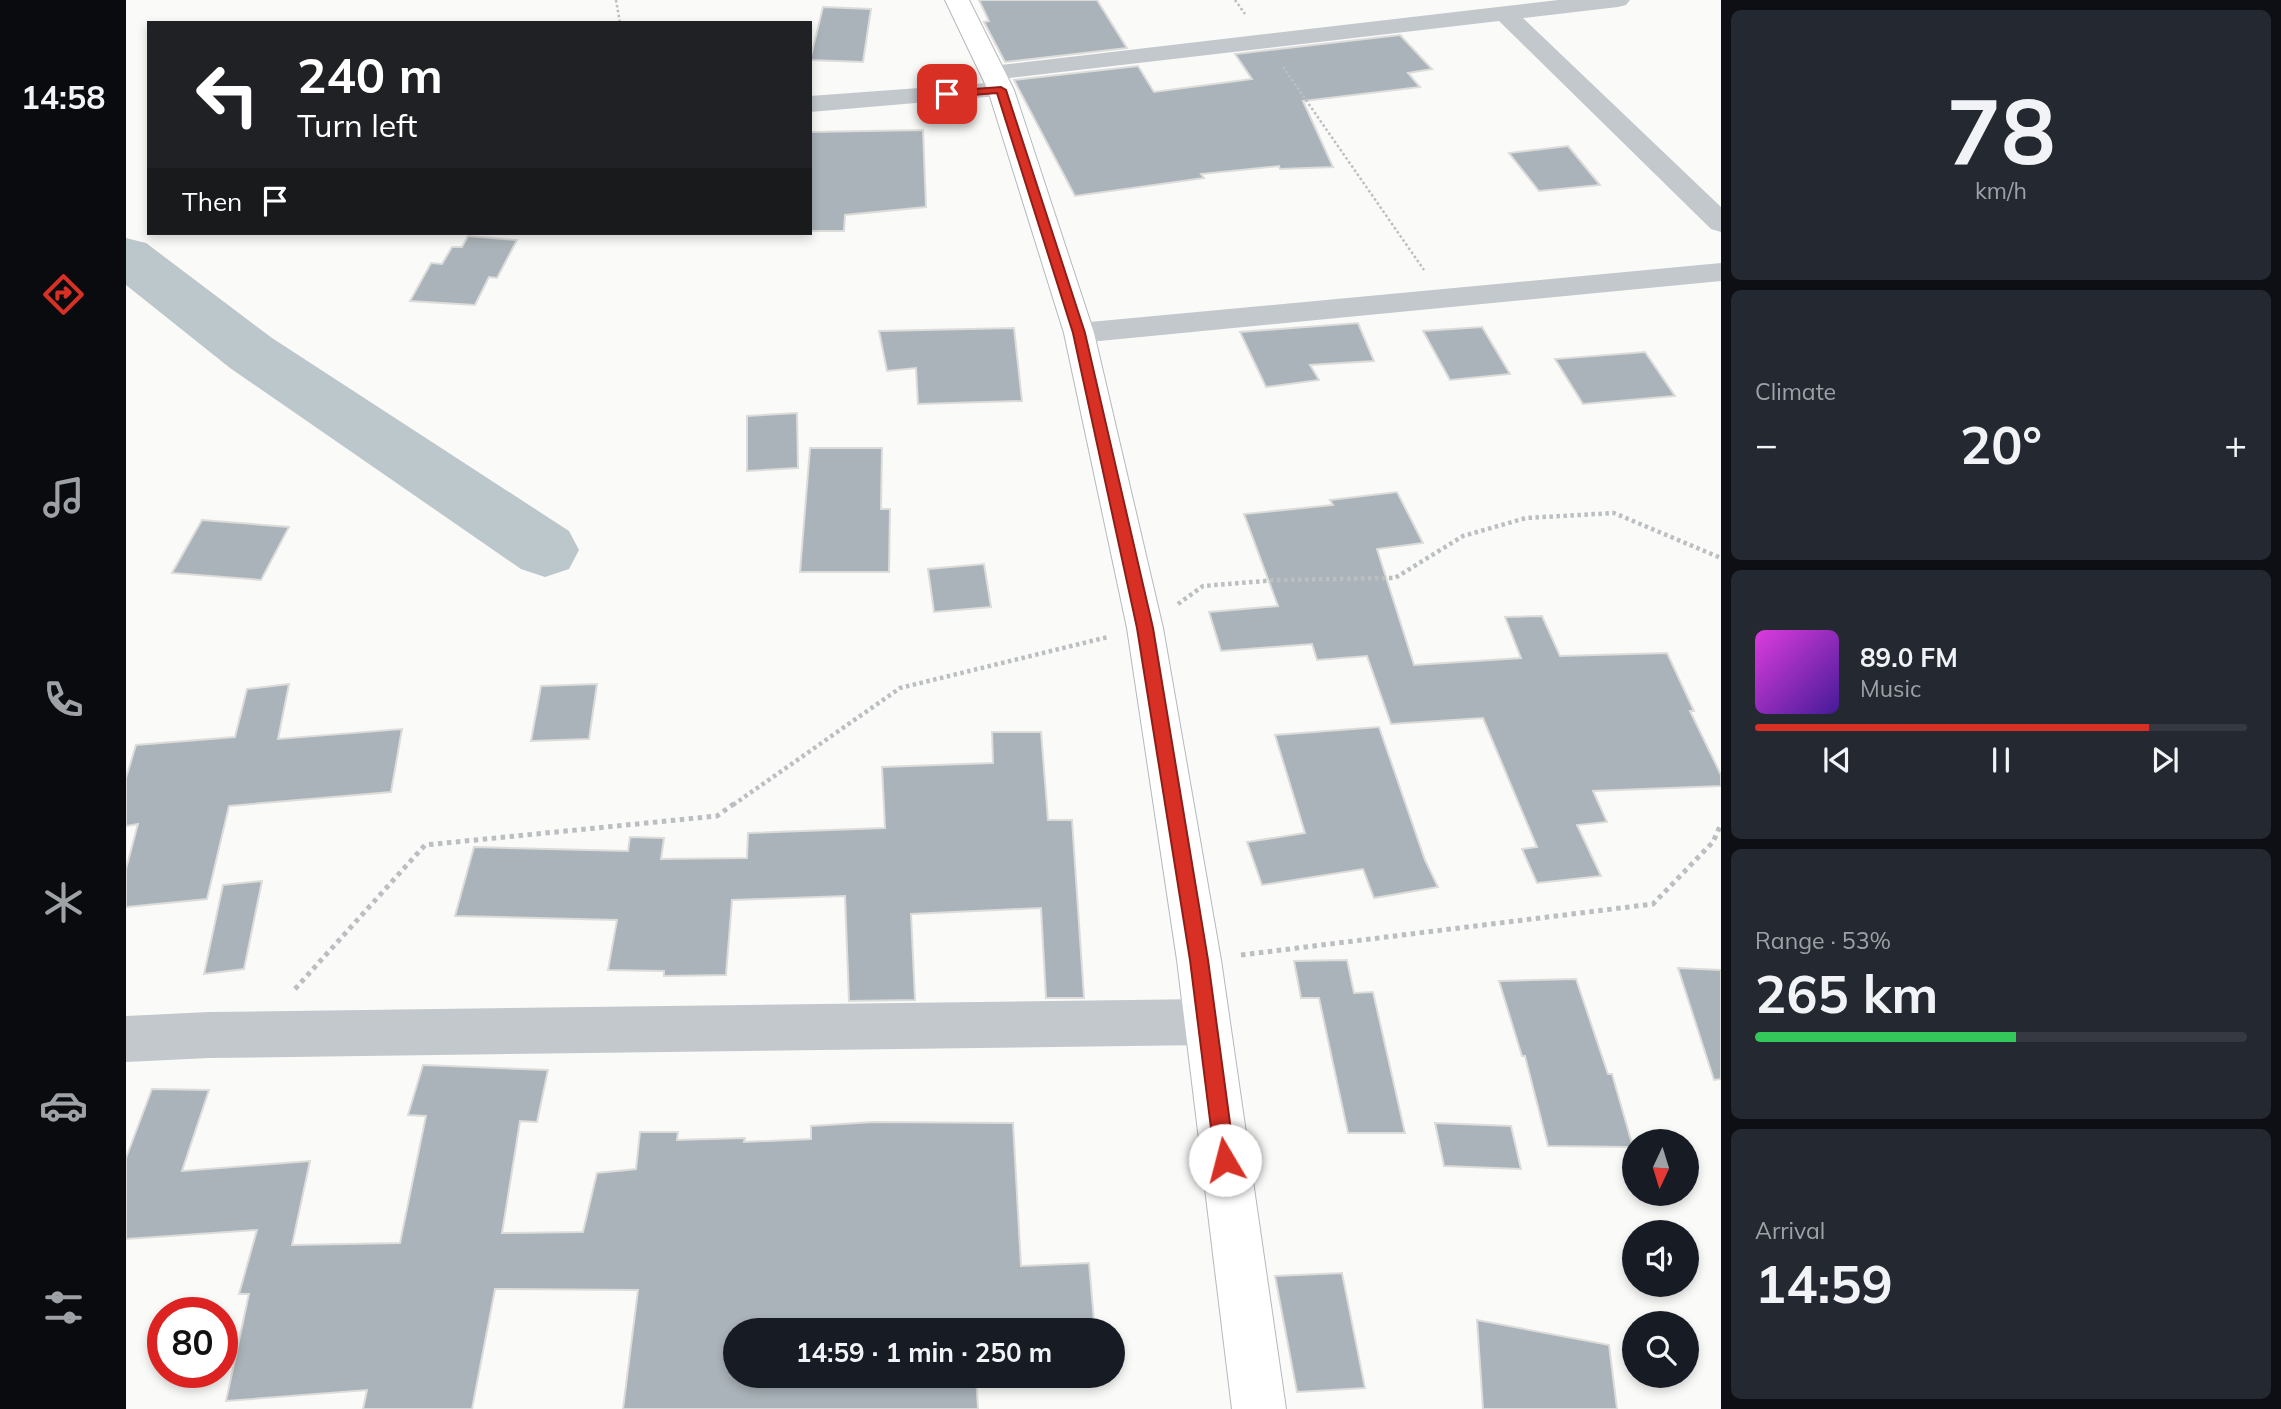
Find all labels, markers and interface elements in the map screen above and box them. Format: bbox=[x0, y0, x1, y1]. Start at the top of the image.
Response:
text: 240 m bbox=[297, 44, 443, 105]
icon: left bbox=[182, 49, 273, 140]
pin bbox=[917, 64, 977, 124]
text: 78 bbox=[1946, 73, 2056, 187]
icon: arrive bbox=[928, 75, 966, 113]
text: 14:58 bbox=[21, 77, 105, 117]
text: Turn left bbox=[297, 105, 417, 145]
text: km/h bbox=[1975, 176, 2027, 205]
icon: arrive bbox=[256, 182, 294, 220]
text: Then bbox=[182, 185, 242, 218]
icon: directions bbox=[39, 270, 88, 319]
text: Climate bbox=[1755, 377, 1836, 406]
text: 20° bbox=[1960, 412, 2042, 477]
text: − bbox=[1755, 420, 1778, 468]
text: + bbox=[2224, 420, 2247, 468]
icon: music bbox=[39, 473, 88, 522]
text: 89.0 FM bbox=[1860, 641, 1958, 674]
text: Music bbox=[1860, 674, 1921, 703]
icon: phone bbox=[39, 675, 88, 724]
icon: previous bbox=[1818, 741, 1856, 779]
icon: pause bbox=[1982, 741, 2020, 779]
icon: next bbox=[2146, 741, 2184, 779]
icon: climate bbox=[39, 878, 88, 927]
text: Range · 53% bbox=[1755, 926, 1891, 955]
text: 265 km bbox=[1755, 961, 1938, 1026]
icon: car bbox=[39, 1081, 88, 1130]
position arrow bbox=[1188, 1123, 1262, 1197]
north arrow bbox=[1622, 1129, 1699, 1206]
map controls bbox=[1622, 1129, 1699, 1388]
text: Arrival bbox=[1755, 1216, 1825, 1245]
button: sound bbox=[1622, 1220, 1699, 1297]
text: 14:59 bbox=[1755, 1251, 1893, 1316]
icon: filters bbox=[39, 1283, 88, 1332]
speed limit sign: 80 bbox=[147, 1297, 238, 1388]
button: search bbox=[1622, 1311, 1699, 1388]
text: 14:59 · 1 min · 250 m bbox=[796, 1336, 1052, 1369]

